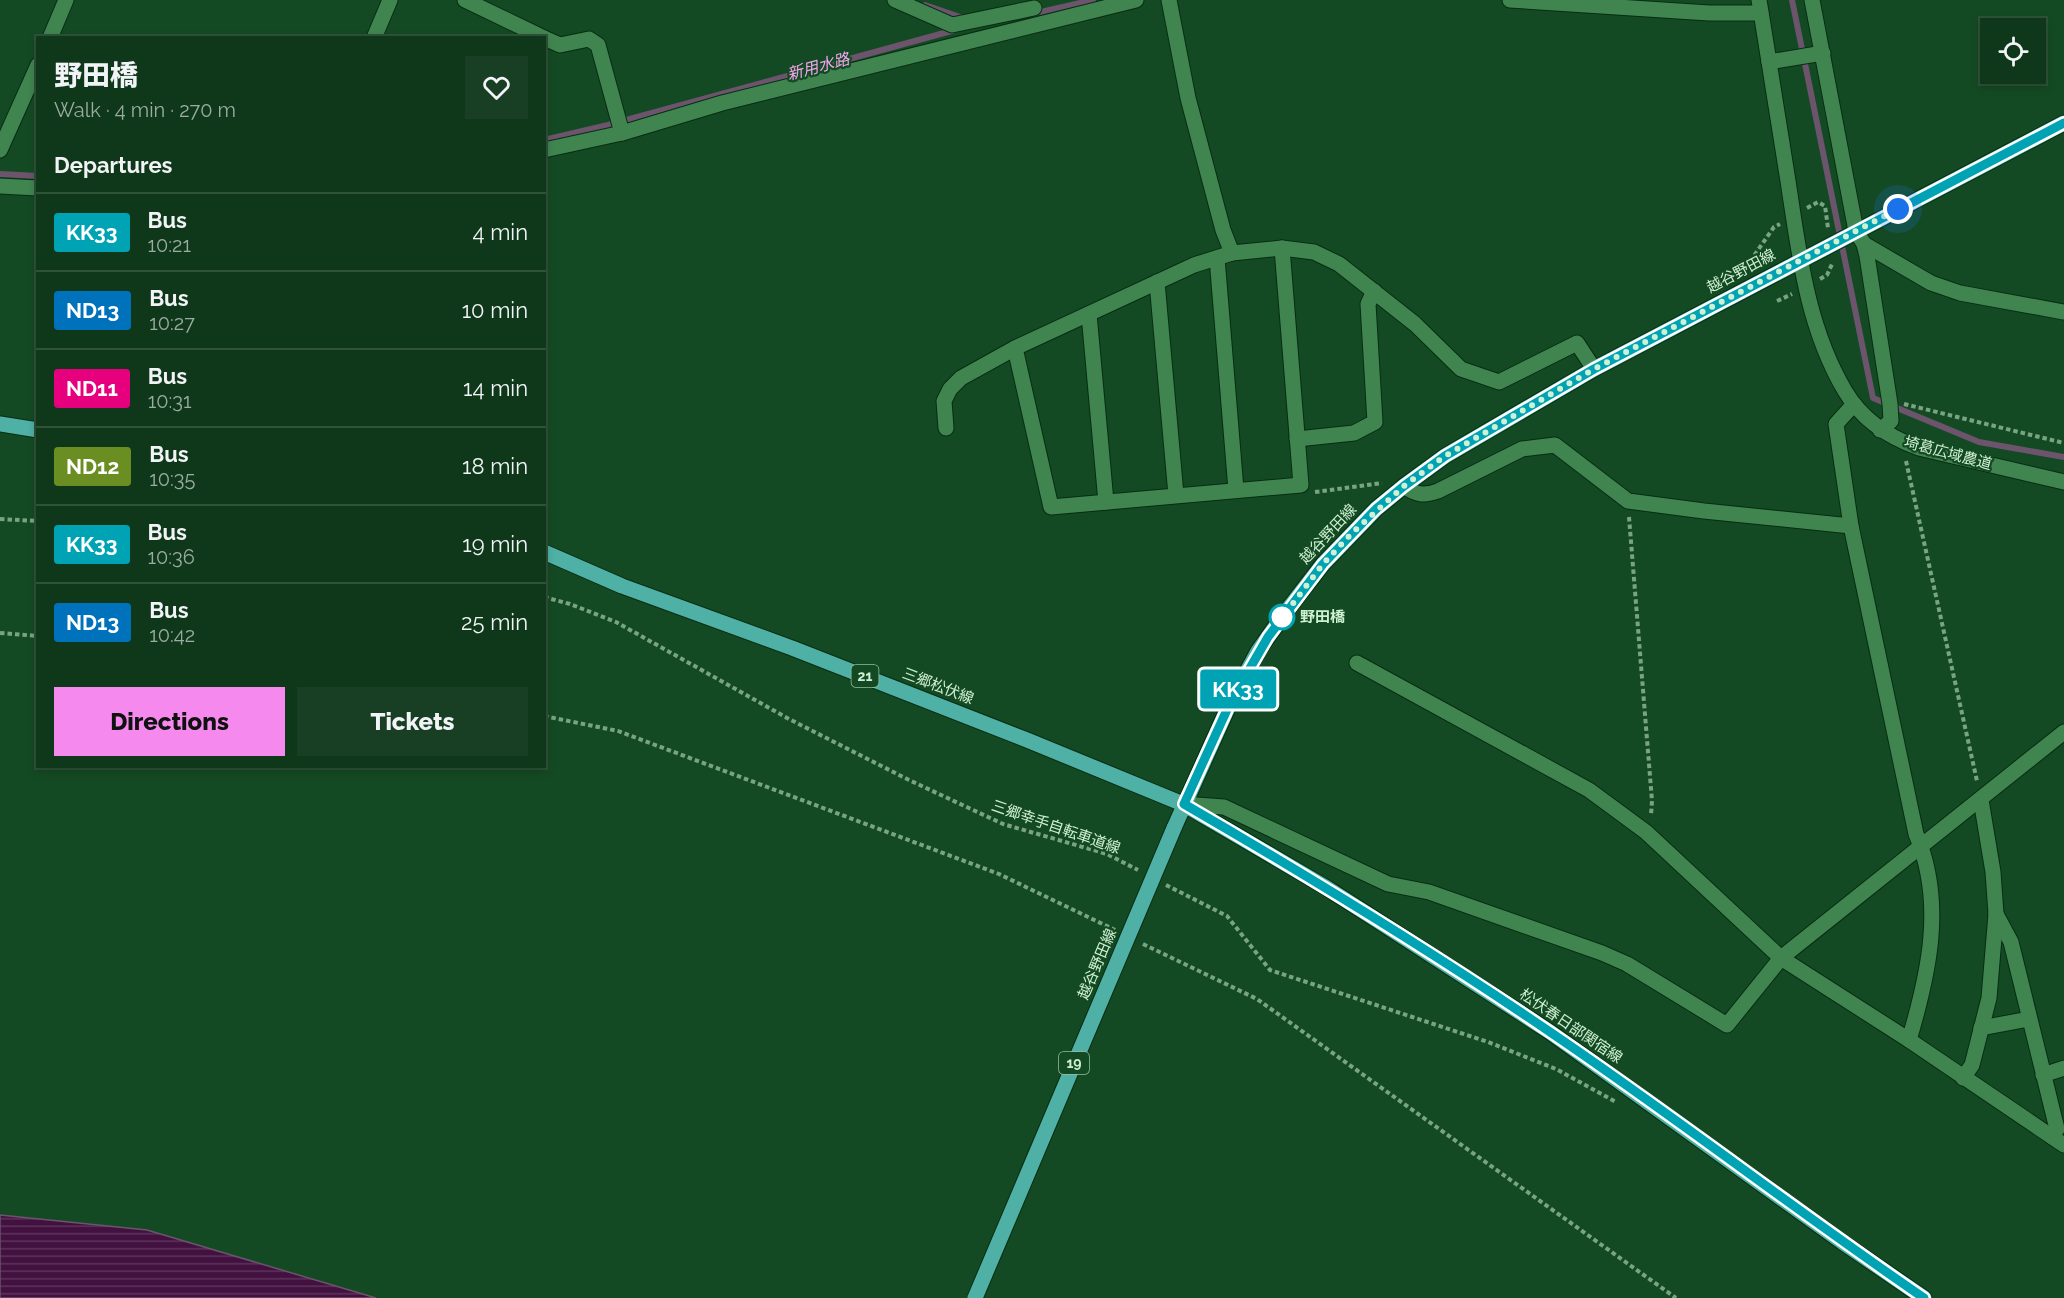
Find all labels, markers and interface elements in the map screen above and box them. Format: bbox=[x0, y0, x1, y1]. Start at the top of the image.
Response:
map controls bbox=[1980, 18, 2046, 84]
button: locate bbox=[1980, 18, 2046, 84]
water label: 新用水路 bbox=[785, 49, 853, 84]
button: heart bbox=[465, 56, 528, 119]
text: 野田橋 bbox=[54, 59, 138, 92]
text: Walk · 4 min · 270 m bbox=[54, 98, 236, 122]
text: Departures bbox=[54, 152, 172, 178]
your location bbox=[1883, 194, 1913, 224]
text: Bus bbox=[148, 207, 187, 233]
text: 4 min bbox=[473, 219, 528, 245]
text: KK33 bbox=[66, 220, 118, 245]
text: 10:21 bbox=[148, 233, 191, 257]
street label: 越谷野田線 bbox=[1703, 245, 1778, 297]
text: Bus bbox=[149, 285, 189, 311]
text: 10 min bbox=[462, 297, 528, 323]
text: ND13 bbox=[66, 298, 119, 323]
text: 10:27 bbox=[149, 311, 195, 335]
text: Bus bbox=[148, 363, 187, 389]
text: 14 min bbox=[463, 375, 528, 401]
text: ND11 bbox=[66, 376, 118, 401]
text: 10:31 bbox=[148, 389, 192, 413]
street label: 埼葛広域農道 bbox=[1902, 433, 1994, 473]
text: Bus bbox=[149, 441, 189, 467]
text: 18 min bbox=[462, 453, 528, 479]
text: ND12 bbox=[66, 454, 119, 479]
text: 10:35 bbox=[149, 467, 195, 491]
street label: 越谷野田線 bbox=[1295, 500, 1360, 568]
text: Bus bbox=[148, 519, 187, 545]
text: 19 min bbox=[462, 531, 528, 557]
text: KK33 bbox=[66, 532, 118, 557]
text: 10:36 bbox=[148, 545, 195, 569]
text: Bus bbox=[149, 597, 189, 623]
marker: 野田橋 bbox=[1269, 604, 1295, 630]
place label: 野田橋 bbox=[1300, 608, 1346, 626]
text: 25 min bbox=[461, 609, 528, 635]
text: ND13 bbox=[66, 610, 119, 635]
text: 10:42 bbox=[149, 623, 195, 647]
street label: 三郷松伏線 bbox=[900, 664, 976, 708]
road number: 21 bbox=[852, 665, 878, 687]
line badge: KK33 bbox=[1196, 670, 1280, 708]
text: KK33 bbox=[1212, 677, 1264, 702]
button: Directions bbox=[54, 687, 285, 756]
button: Tickets bbox=[297, 687, 528, 756]
street label: 三郷幸手自転車道線 bbox=[989, 797, 1123, 857]
street label: 越谷野田線 bbox=[1074, 926, 1120, 1003]
street label: 松伏春日部関宿線 bbox=[1516, 985, 1626, 1067]
road number: 19 bbox=[1059, 1052, 1089, 1074]

